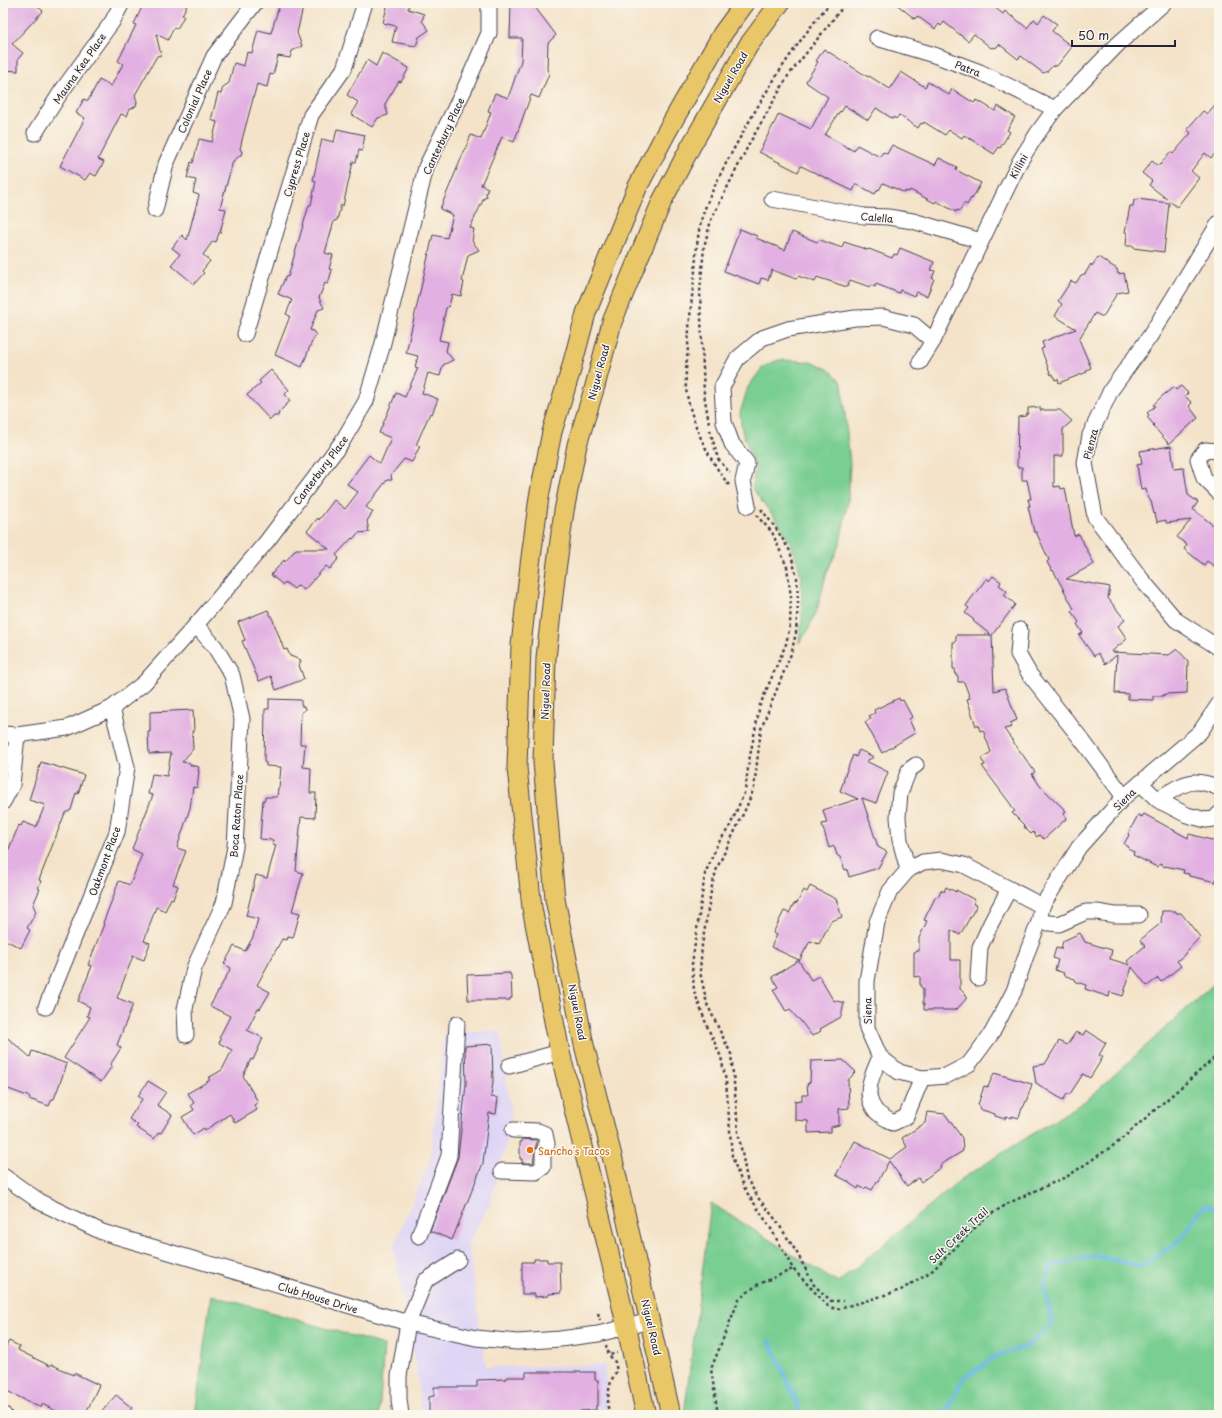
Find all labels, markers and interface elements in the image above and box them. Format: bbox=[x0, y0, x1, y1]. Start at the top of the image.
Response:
scale bar bbox=[1072, 22, 1175, 48]
text: 50 m bbox=[1078, 26, 1109, 44]
street label: Mauna Kea Place bbox=[49, 30, 109, 106]
street label: Niguel Road bbox=[709, 48, 751, 106]
street label: Patra bbox=[953, 56, 984, 80]
street label: Colonial Place bbox=[173, 67, 215, 135]
street label: Canterbury Place bbox=[419, 95, 467, 177]
street label: Cypress Place bbox=[279, 129, 313, 199]
street label: Killini bbox=[1005, 151, 1031, 181]
street label: Calella bbox=[860, 208, 895, 226]
street label: Niguel Road bbox=[583, 342, 613, 402]
street label: Pienza bbox=[1079, 426, 1101, 461]
street label: Canterbury Place bbox=[289, 432, 351, 508]
street label: Niguel Road bbox=[537, 662, 553, 720]
street label: Boca Raton Place bbox=[226, 774, 246, 858]
street label: Siena bbox=[1109, 784, 1139, 814]
street label: Oakmont Place bbox=[84, 824, 124, 898]
street label: Niguel Road bbox=[565, 983, 591, 1042]
street label: Siena bbox=[859, 997, 875, 1024]
place label: Sancho's Tacos bbox=[538, 1143, 610, 1158]
marker: Sancho's Tacos bbox=[525, 1145, 535, 1155]
street label: Salt Creek Trail bbox=[925, 1203, 991, 1267]
street label: Club House Drive bbox=[276, 1278, 360, 1316]
street label: Niguel Road bbox=[638, 1297, 666, 1357]

